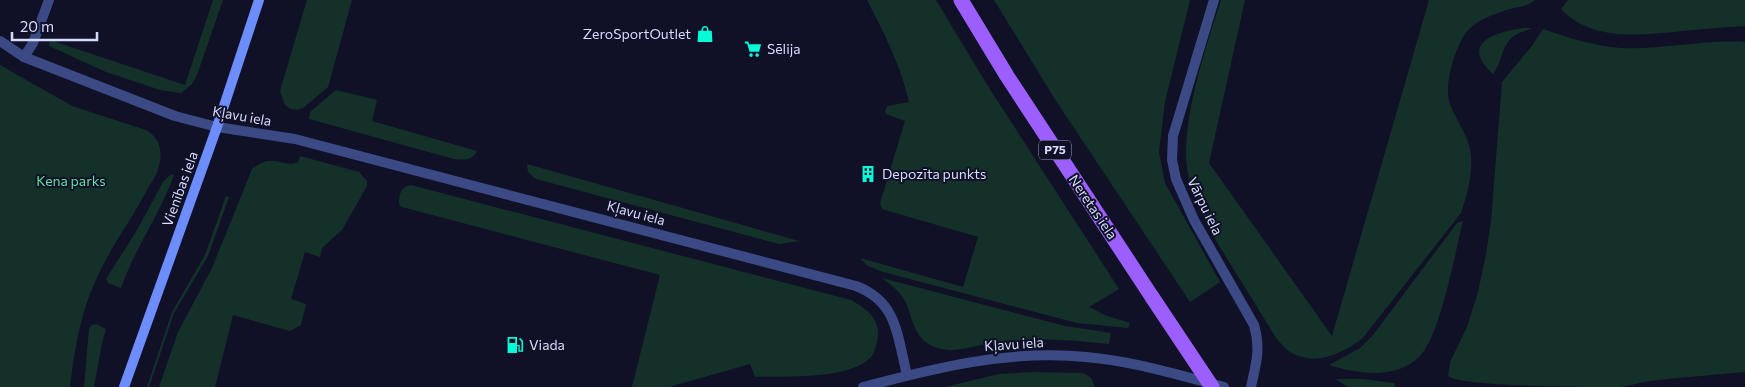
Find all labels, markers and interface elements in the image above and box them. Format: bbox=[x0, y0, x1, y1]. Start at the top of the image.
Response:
scale bar bbox=[12, 10, 98, 42]
text: 20 m bbox=[20, 17, 54, 35]
shop icon: ZeroSportOutlet bbox=[695, 24, 715, 44]
place label: ZeroSportOutlet bbox=[583, 25, 691, 42]
supermarket icon: Sēlija bbox=[743, 39, 763, 59]
place label: Sēlija bbox=[767, 40, 801, 57]
street label: Kļavu iela bbox=[211, 102, 273, 130]
road number: P75 bbox=[1039, 140, 1071, 160]
street label: Vienības iela bbox=[158, 149, 201, 229]
building icon: Depozīta punkts bbox=[858, 164, 878, 184]
place label: Depozīta punkts bbox=[882, 165, 986, 182]
street label: Neretas iela bbox=[1066, 171, 1121, 242]
park label: Kena parks bbox=[36, 172, 106, 189]
street label: Vārpu iela bbox=[1184, 174, 1227, 238]
street label: Kļavu iela bbox=[605, 197, 667, 229]
street label: Kļavu iela bbox=[984, 333, 1044, 355]
fuel station icon: Viada bbox=[505, 335, 525, 355]
place label: Viada bbox=[529, 336, 565, 353]

